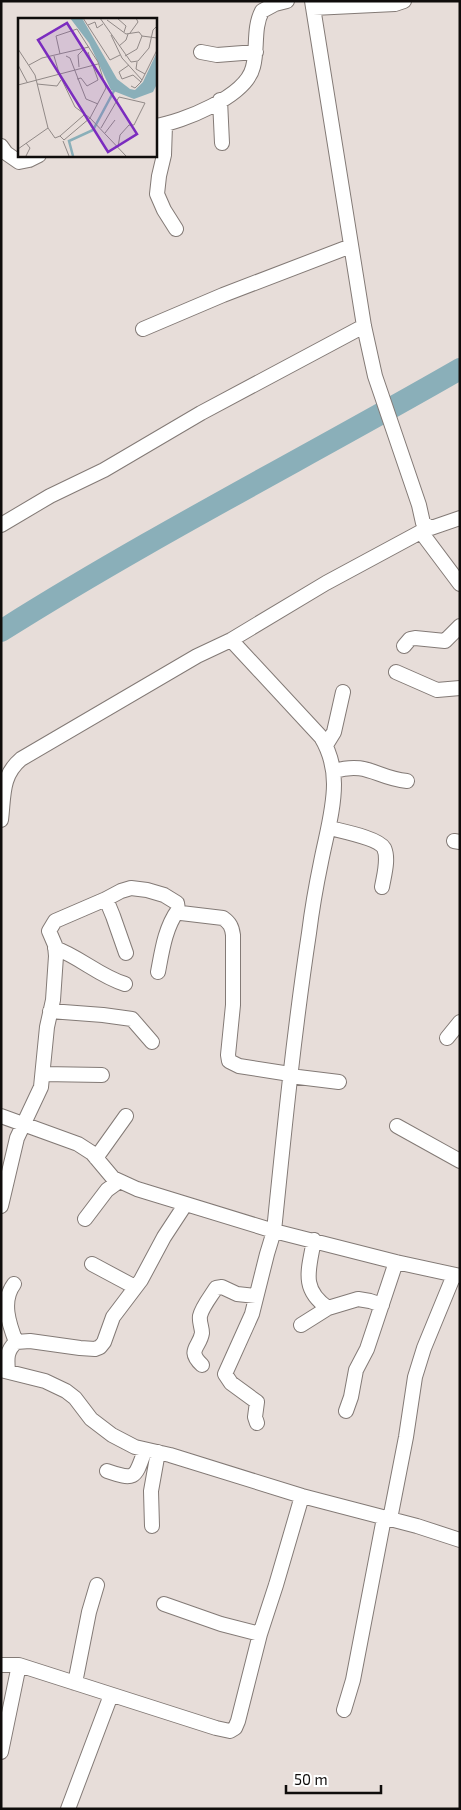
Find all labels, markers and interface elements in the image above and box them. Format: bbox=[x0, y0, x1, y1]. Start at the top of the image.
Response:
inset map bbox=[18, 18, 156, 156]
scale bar bbox=[286, 1762, 381, 1794]
text: 50 m bbox=[294, 1770, 328, 1788]

